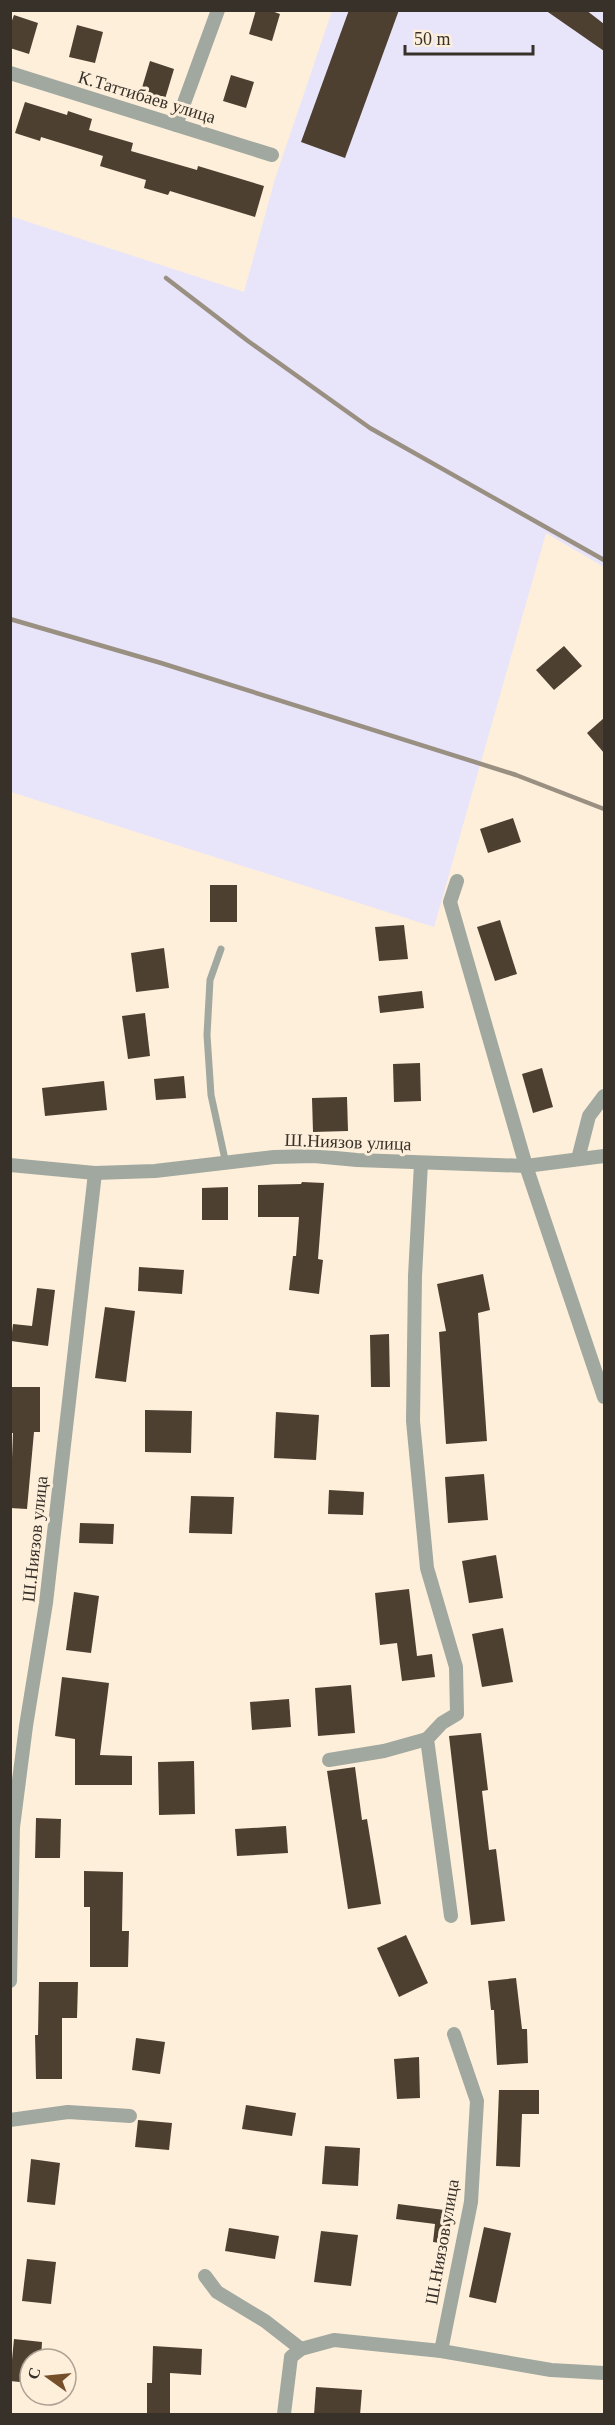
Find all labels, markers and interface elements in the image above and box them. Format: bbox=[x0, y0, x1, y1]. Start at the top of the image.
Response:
scale bar bbox=[405, 18, 532, 56]
text: 50 m bbox=[414, 29, 451, 49]
street label: К.Таттибаев улица bbox=[76, 67, 218, 127]
street label: Ш.Ниязов улица bbox=[284, 1130, 412, 1154]
street label: Ш.Ниязов улица bbox=[18, 1475, 52, 1603]
street label: Ш.Ниязов улица bbox=[421, 2178, 463, 2306]
north arrow bbox=[18, 2347, 78, 2407]
text: С bbox=[24, 2365, 44, 2381]

